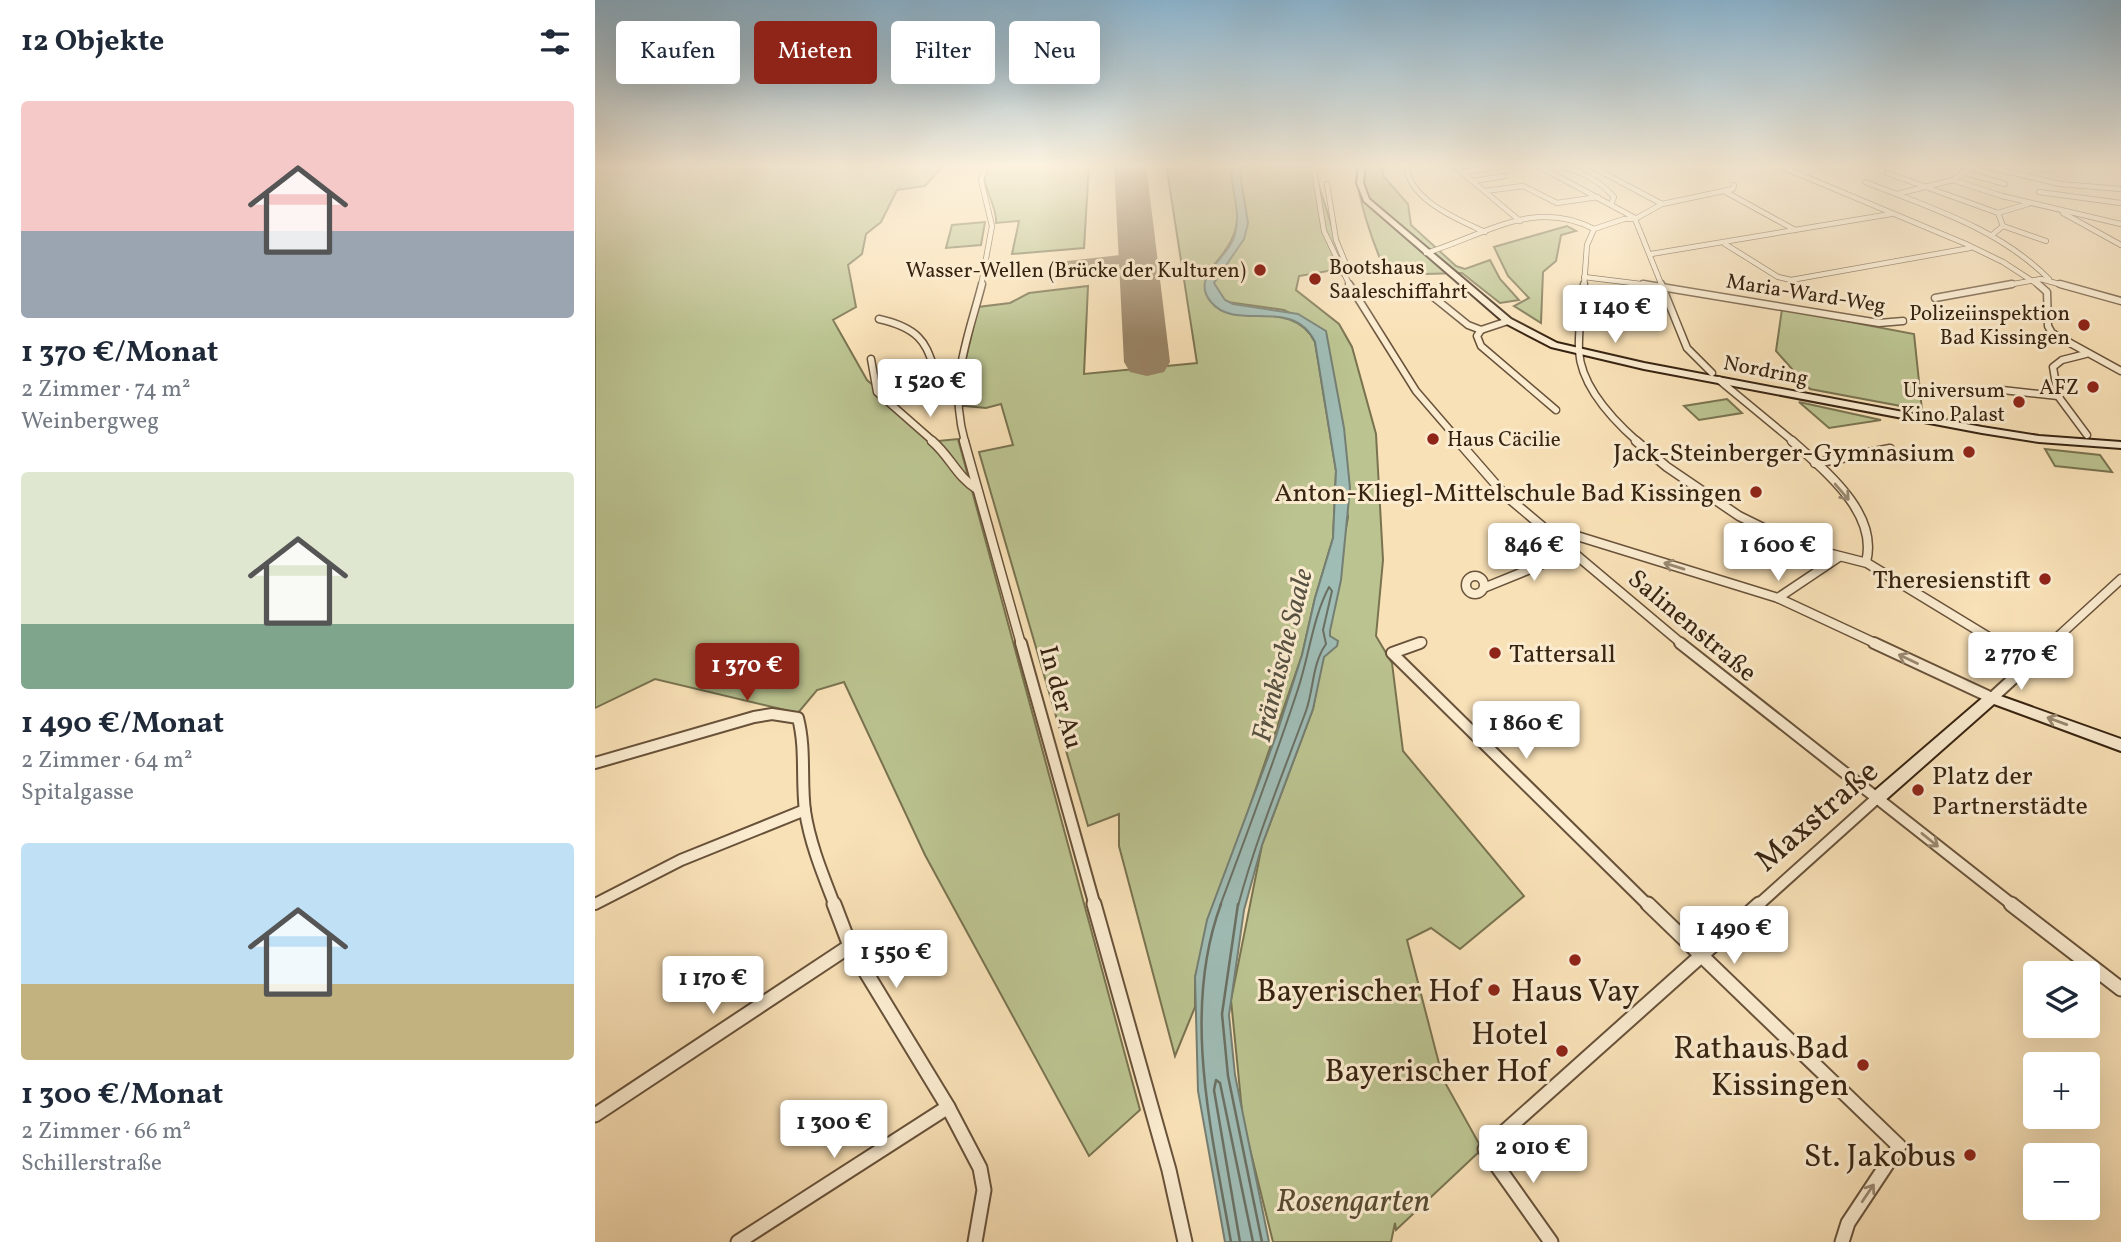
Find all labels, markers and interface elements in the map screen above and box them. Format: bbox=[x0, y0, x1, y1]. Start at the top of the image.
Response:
text: 12 Objekte bbox=[21, 21, 164, 63]
chip: Kaufen bbox=[616, 21, 740, 84]
chip: Mieten bbox=[754, 21, 877, 84]
chip: Filter bbox=[891, 21, 995, 84]
chip: Neu bbox=[1009, 21, 1100, 84]
icon: filters bbox=[536, 23, 574, 61]
icon: home bbox=[235, 147, 361, 273]
place label: Bootshaus Saaleschiffahrt bbox=[1329, 254, 1468, 307]
place label: Wasser-Wellen (Brücke der Kulturen) bbox=[906, 257, 1246, 286]
marker: Wasser-Wellen (Brücke der Kulturen) bbox=[1252, 262, 1268, 278]
street label: Maria-Ward-Weg bbox=[1724, 268, 1888, 321]
marker: Bootshaus Saaleschiffahrt bbox=[1307, 271, 1323, 287]
pin: 1 140 € bbox=[1550, 286, 1680, 345]
text: 1 140 € bbox=[1579, 292, 1651, 324]
place label: Polizeiinspektion Bad Kissingen bbox=[1909, 300, 2070, 353]
marker: Polizeiinspektion Bad Kissingen bbox=[2076, 317, 2092, 333]
text: 1 370 €/Monat bbox=[21, 332, 218, 374]
street label: Nordring bbox=[1721, 349, 1811, 394]
pin: 1 520 € bbox=[865, 360, 995, 419]
text: 1 520 € bbox=[894, 366, 966, 398]
text: 2 Zimmer · 74 m² bbox=[21, 374, 190, 406]
place label: AFZ bbox=[2039, 374, 2079, 403]
place label: Universum Kino Palast bbox=[1901, 377, 2005, 430]
marker: AFZ bbox=[2085, 379, 2101, 395]
marker: Universum Kino Palast bbox=[2011, 394, 2027, 410]
text: Weinbergweg bbox=[21, 406, 159, 438]
place label: Haus Cäcilie bbox=[1447, 426, 1561, 455]
marker: Haus Cäcilie bbox=[1425, 431, 1441, 447]
place label: Jack-Steinberger-Gymnasium bbox=[1613, 436, 1955, 472]
marker: Jack-Steinberger-Gymnasium bbox=[1961, 444, 1977, 460]
place label: Anton-Kliegl-Mittelschule Bad Kissingen bbox=[1274, 476, 1742, 512]
one-way arrow bbox=[1834, 483, 1850, 501]
marker: Anton-Kliegl-Mittelschule Bad Kissingen bbox=[1748, 484, 1764, 500]
icon: home bbox=[235, 518, 361, 644]
pin: 846 € bbox=[1485, 524, 1583, 583]
pin: 1 600 € bbox=[1713, 524, 1843, 583]
text: 846 € bbox=[1504, 530, 1564, 562]
text: 1 600 € bbox=[1740, 530, 1816, 562]
one-way arrow bbox=[1663, 558, 1685, 571]
street label: Salinenstraße bbox=[1620, 562, 1764, 691]
place label: Theresienstift bbox=[1872, 563, 2031, 599]
water label: Fränkische Saale bbox=[1243, 565, 1324, 746]
marker: Theresienstift bbox=[2037, 571, 2053, 587]
pin: 2 770 € bbox=[1956, 632, 2086, 692]
place label: Tattersall bbox=[1509, 637, 1616, 673]
text: 2 770 € bbox=[1984, 639, 2058, 671]
street label: In der Au bbox=[1029, 642, 1091, 753]
pin: 1 370 € bbox=[682, 644, 812, 703]
marker: Tattersall bbox=[1487, 645, 1503, 661]
text: 1 370 € bbox=[711, 650, 783, 682]
one-way arrow bbox=[1898, 651, 1919, 665]
pin: 1 860 € bbox=[1461, 702, 1591, 761]
text: 1 490 €/Monat bbox=[21, 703, 224, 745]
text: 1 860 € bbox=[1489, 708, 1563, 740]
one-way arrow bbox=[2046, 714, 2068, 726]
text: 2 Zimmer · 64 m² bbox=[21, 745, 193, 777]
street label: Maxstraße bbox=[1747, 751, 1889, 883]
place label: Platz der Partnerstädte bbox=[1932, 759, 2088, 825]
text: Spitalgasse bbox=[21, 777, 134, 809]
marker: Platz der Partnerstädte bbox=[1910, 782, 1926, 798]
one-way arrow bbox=[1921, 832, 1939, 848]
icon: home bbox=[235, 889, 361, 1015]
pin: 1 490 € bbox=[1669, 906, 1799, 966]
text: 1 490 € bbox=[1696, 913, 1772, 945]
pin: 1 550 € bbox=[831, 930, 961, 990]
text: 1 550 € bbox=[860, 937, 932, 969]
marker: Haus Vay bbox=[1567, 952, 1583, 968]
pin: 1 170 € bbox=[648, 956, 778, 1016]
map controls bbox=[2023, 961, 2100, 1220]
button: layers bbox=[2023, 961, 2100, 1038]
text: 1 170 € bbox=[678, 963, 748, 995]
place label: Bayerischer Hof bbox=[1257, 971, 1483, 1015]
place label: Haus Vay bbox=[1511, 971, 1639, 1015]
marker: Bayerischer Hof bbox=[1486, 982, 1502, 998]
place label: Hotel Bayerischer Hof bbox=[1325, 1014, 1551, 1095]
place label: Rathaus Bad Kissingen bbox=[1673, 1028, 1849, 1109]
marker: Hotel Bayerischer Hof bbox=[1554, 1043, 1570, 1059]
button: + bbox=[2023, 1052, 2100, 1129]
marker: Rathaus Bad Kissingen bbox=[1855, 1057, 1871, 1073]
text: 1 300 €/Monat bbox=[21, 1074, 223, 1116]
pin: 1 300 € bbox=[769, 1100, 899, 1160]
text: 1 300 € bbox=[796, 1107, 872, 1139]
text: 2 Zimmer · 66 m² bbox=[21, 1116, 191, 1148]
pin: 2 010 € bbox=[1468, 1126, 1598, 1185]
text: 2 010 € bbox=[1495, 1132, 1571, 1164]
place label: St. Jakobus bbox=[1804, 1136, 1956, 1180]
button: − bbox=[2023, 1143, 2100, 1220]
marker: St. Jakobus bbox=[1962, 1147, 1978, 1163]
text: Schillerstraße bbox=[21, 1148, 162, 1180]
park label: Rosengarten bbox=[1276, 1181, 1430, 1225]
one-way arrow bbox=[1861, 1184, 1875, 1203]

